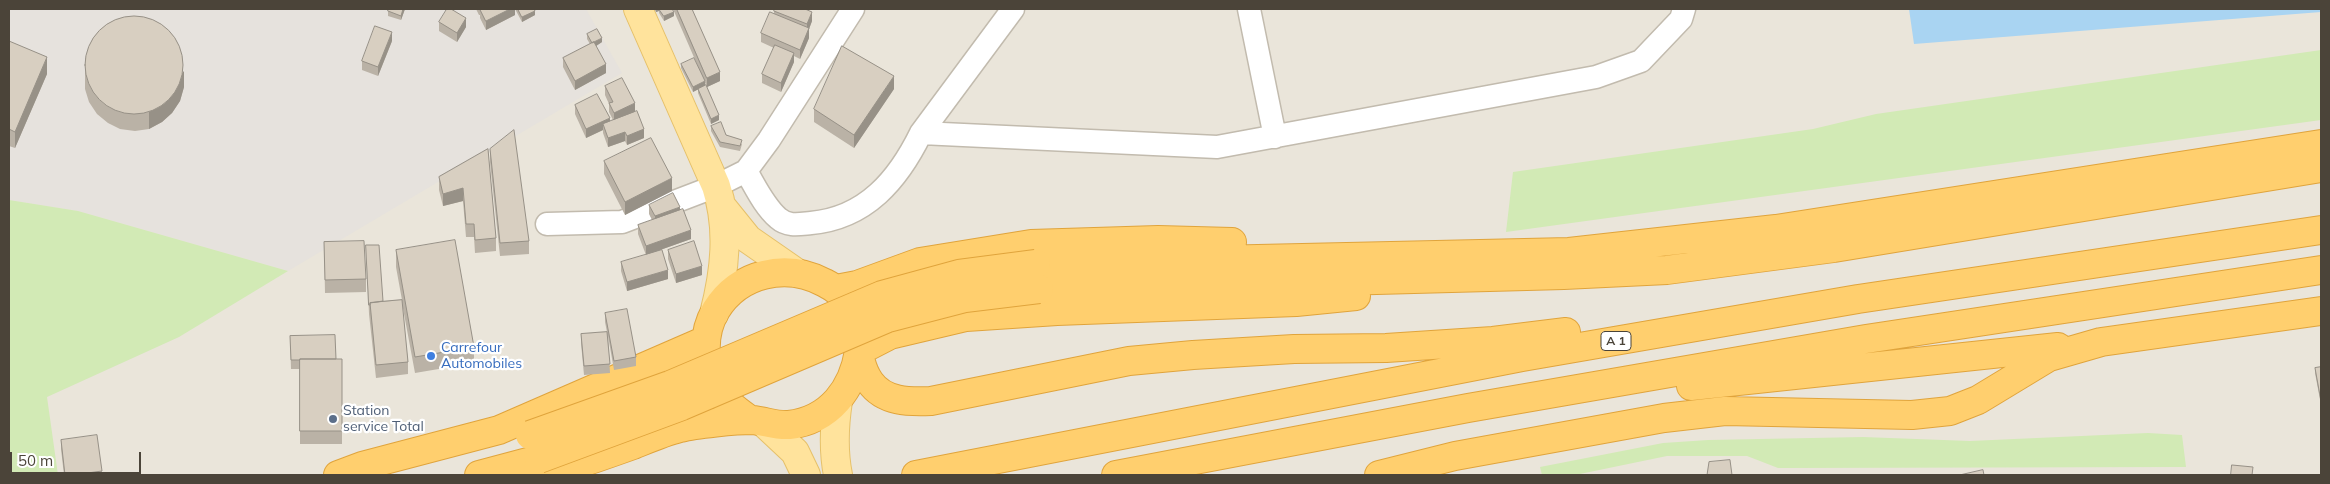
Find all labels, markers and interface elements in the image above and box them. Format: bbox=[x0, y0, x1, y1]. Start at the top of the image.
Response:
road number: A 1 bbox=[1601, 332, 1631, 351]
place label: Carrefour Automobiles bbox=[441, 340, 522, 372]
marker: Carrefour Automobiles bbox=[425, 350, 437, 362]
place label: Station service Total bbox=[343, 403, 424, 436]
marker: Station service Total bbox=[327, 413, 339, 425]
scale bar bbox=[12, 442, 144, 474]
text: 50 m bbox=[18, 451, 53, 470]

